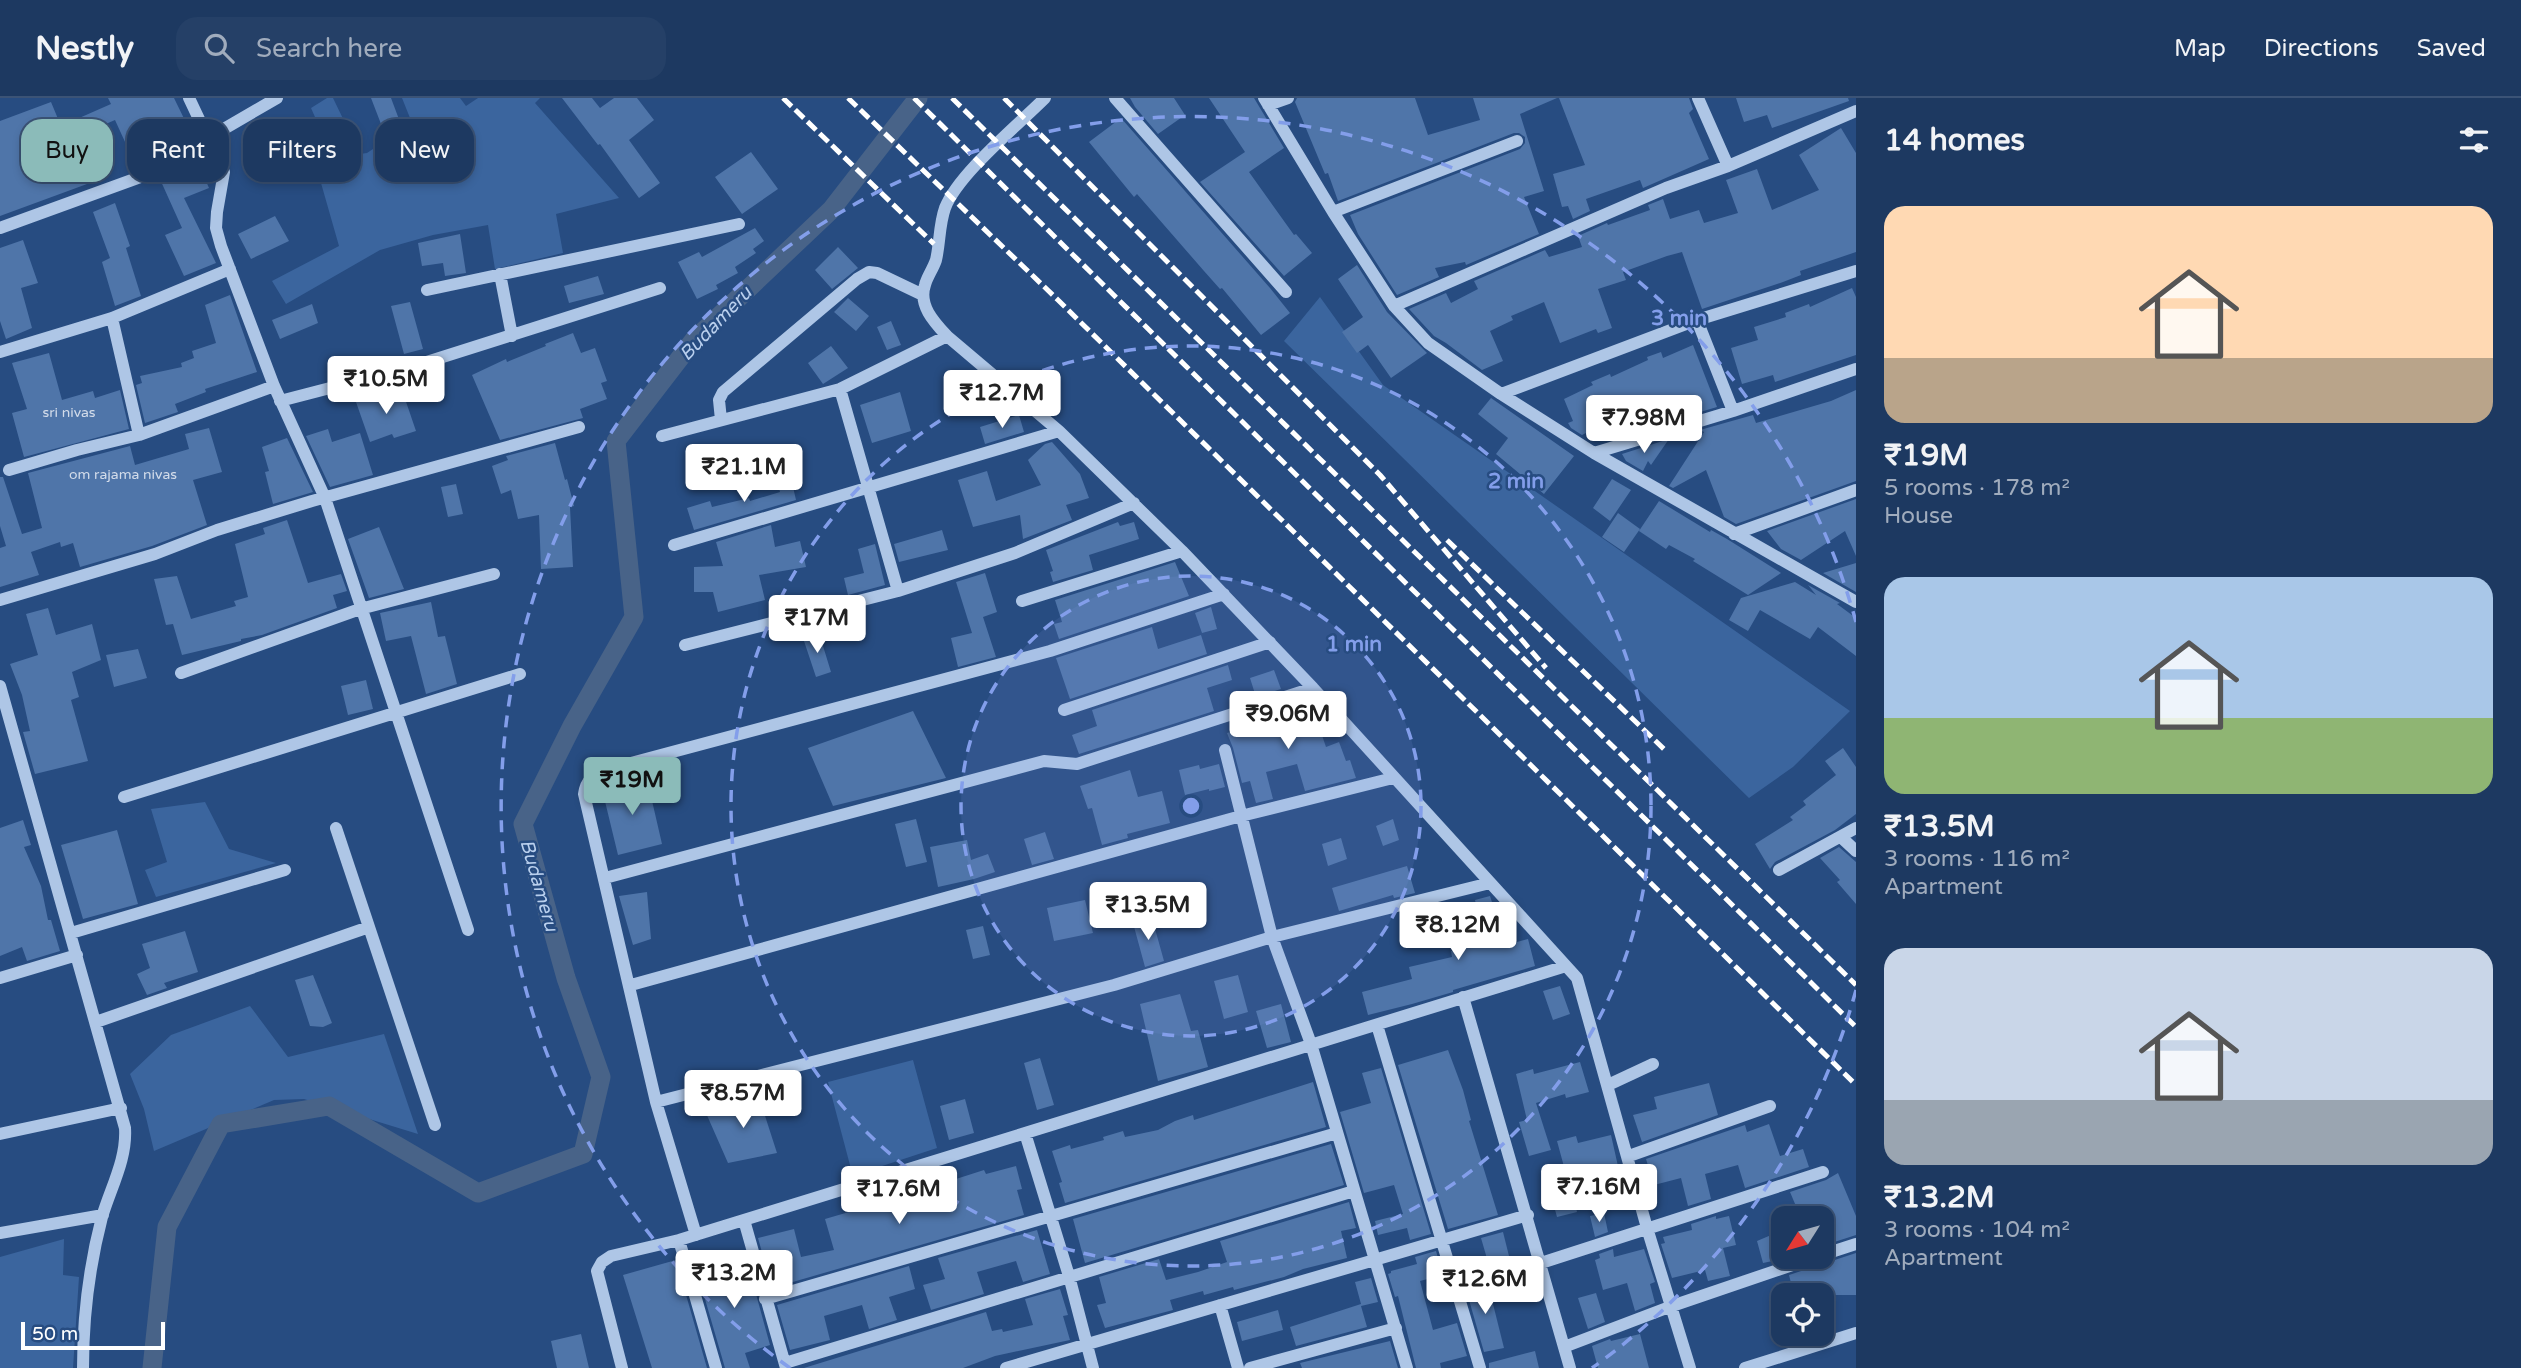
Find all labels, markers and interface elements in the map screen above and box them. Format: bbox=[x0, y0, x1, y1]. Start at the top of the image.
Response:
search box bbox=[176, 17, 666, 80]
text: Nestly bbox=[35, 29, 134, 68]
icon: search bbox=[200, 29, 238, 67]
text: Search here bbox=[256, 33, 402, 64]
text: Map bbox=[2174, 34, 2226, 63]
text: Directions bbox=[2264, 34, 2379, 63]
text: Saved bbox=[2417, 34, 2486, 63]
chip: Buy bbox=[21, 119, 113, 182]
chip: Rent bbox=[127, 119, 229, 182]
chip: Filters bbox=[243, 119, 361, 182]
chip: New bbox=[375, 119, 474, 182]
icon: filters bbox=[2455, 121, 2493, 159]
text: 14 homes bbox=[1884, 122, 2025, 159]
icon: home bbox=[2126, 251, 2252, 377]
water label: Budameru bbox=[675, 281, 757, 365]
text: 3 min bbox=[1651, 306, 1707, 331]
pin: ₹10.5M bbox=[329, 356, 443, 416]
text: ₹10.5M bbox=[344, 365, 429, 393]
pin: ₹12.7M bbox=[945, 370, 1059, 430]
text: ₹12.7M bbox=[960, 379, 1044, 407]
pin: ₹7.98M bbox=[1587, 396, 1701, 455]
house number: sri nivas bbox=[42, 404, 96, 421]
text: ₹7.98M bbox=[1602, 404, 1686, 432]
text: ₹19M bbox=[1884, 437, 1968, 474]
pin: ₹21.1M bbox=[687, 444, 801, 504]
text: ₹21.1M bbox=[702, 453, 787, 481]
house number: om rajama nivas bbox=[69, 466, 177, 483]
text: 2 min bbox=[1488, 469, 1544, 494]
text: 5 rooms · 178 m² bbox=[1884, 474, 2070, 502]
text: House bbox=[1884, 502, 1953, 530]
pin: ₹17M bbox=[776, 596, 858, 655]
text: ₹17M bbox=[785, 604, 849, 632]
icon: home bbox=[2126, 622, 2252, 748]
text: 1 min bbox=[1326, 632, 1382, 657]
pin: ₹9.06M bbox=[1231, 692, 1345, 751]
text: ₹9.06M bbox=[1246, 700, 1331, 728]
pin: ₹19M bbox=[591, 758, 673, 817]
text: ₹19M bbox=[600, 766, 664, 794]
centre of rings bbox=[1179, 794, 1203, 818]
text: ₹13.5M bbox=[1884, 808, 1995, 845]
water label: Budameru bbox=[515, 837, 563, 935]
text: 3 rooms · 116 m² bbox=[1884, 845, 2070, 873]
text: Apartment bbox=[1884, 873, 2003, 901]
pin: ₹13.5M bbox=[1091, 882, 1205, 942]
text: ₹13.5M bbox=[1106, 891, 1191, 919]
pin: ₹8.12M bbox=[1401, 902, 1515, 962]
text: ₹8.12M bbox=[1416, 911, 1501, 939]
icon: home bbox=[2126, 993, 2252, 1119]
pin: ₹8.57M bbox=[686, 1070, 800, 1130]
text: ₹8.57M bbox=[701, 1079, 786, 1107]
pin: ₹7.16M bbox=[1542, 1164, 1656, 1224]
pin: ₹17.6M bbox=[842, 1166, 956, 1226]
text: ₹7.16M bbox=[1557, 1173, 1641, 1201]
text: ₹17.6M bbox=[857, 1175, 941, 1203]
text: ₹13.2M bbox=[1884, 1179, 1995, 1216]
north arrow bbox=[1771, 1206, 1834, 1269]
map controls bbox=[1771, 1206, 1834, 1346]
text: 3 rooms · 104 m² bbox=[1884, 1216, 2070, 1244]
text: Apartment bbox=[1884, 1244, 2003, 1272]
pin: ₹13.2M bbox=[677, 1250, 791, 1310]
pin: ₹12.6M bbox=[1428, 1256, 1542, 1316]
text: ₹13.2M bbox=[692, 1259, 777, 1287]
text: ₹12.6M bbox=[1443, 1265, 1528, 1293]
button: locate bbox=[1771, 1283, 1834, 1346]
scale bar bbox=[21, 1319, 164, 1351]
text: 50 m bbox=[32, 1323, 78, 1345]

